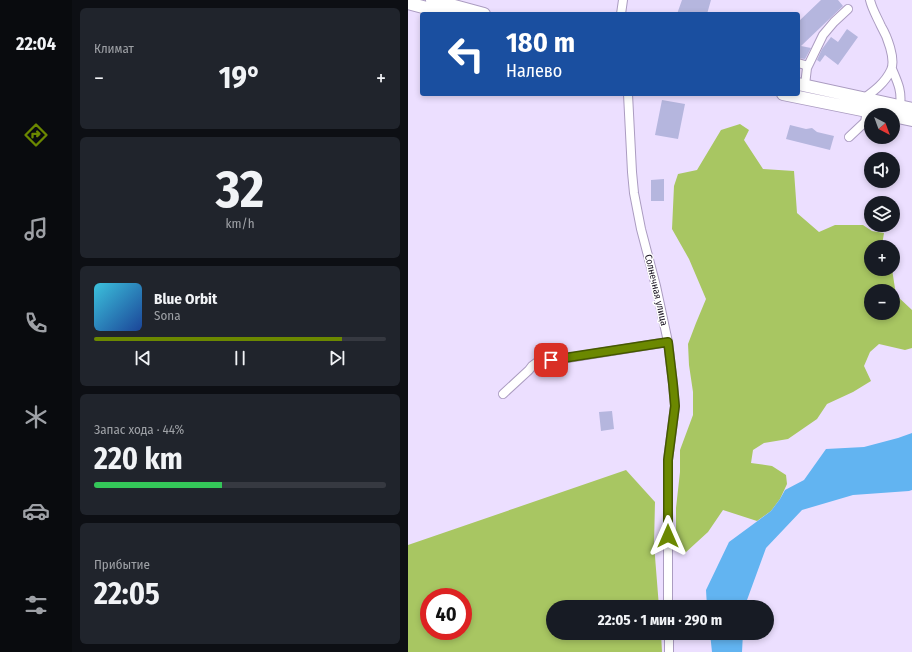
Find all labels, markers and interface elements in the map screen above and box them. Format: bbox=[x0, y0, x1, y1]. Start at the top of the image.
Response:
text: 180 m bbox=[506, 26, 575, 59]
icon: left bbox=[440, 28, 492, 80]
text: 22:04 bbox=[16, 33, 56, 55]
text: Климат bbox=[94, 41, 134, 56]
text: 19° bbox=[219, 60, 261, 96]
text: Налево bbox=[506, 60, 562, 82]
text: − bbox=[94, 65, 104, 92]
text: + bbox=[376, 65, 386, 92]
north arrow bbox=[864, 108, 900, 144]
map controls bbox=[864, 108, 900, 320]
icon: directions bbox=[22, 121, 50, 149]
button: sound bbox=[864, 152, 900, 188]
text: 32 bbox=[216, 158, 264, 221]
button: layers bbox=[864, 196, 900, 232]
icon: music bbox=[22, 215, 50, 243]
text: km/h bbox=[226, 216, 255, 231]
button: + bbox=[864, 240, 900, 276]
street label: Солнечная улица bbox=[642, 253, 670, 327]
button: − bbox=[864, 284, 900, 320]
text: Blue Orbit bbox=[154, 290, 217, 308]
text: Sona bbox=[154, 308, 181, 323]
icon: phone bbox=[22, 309, 50, 337]
pin bbox=[534, 343, 568, 377]
icon: previous bbox=[132, 347, 154, 369]
icon: pause bbox=[229, 347, 251, 369]
icon: next bbox=[326, 347, 348, 369]
icon: arrive bbox=[540, 349, 562, 371]
icon: climate bbox=[22, 403, 50, 431]
text: Запас хода · 44% bbox=[94, 422, 184, 437]
text: 220 km bbox=[94, 441, 183, 477]
icon: car bbox=[22, 497, 50, 525]
position arrow bbox=[647, 515, 689, 557]
text: Прибытие bbox=[94, 557, 150, 572]
text: 22:05 bbox=[94, 576, 160, 612]
speed limit sign: 40 bbox=[420, 588, 472, 640]
icon: filters bbox=[22, 591, 50, 619]
text: 22:05 · 1 мин · 290 m bbox=[598, 611, 722, 629]

